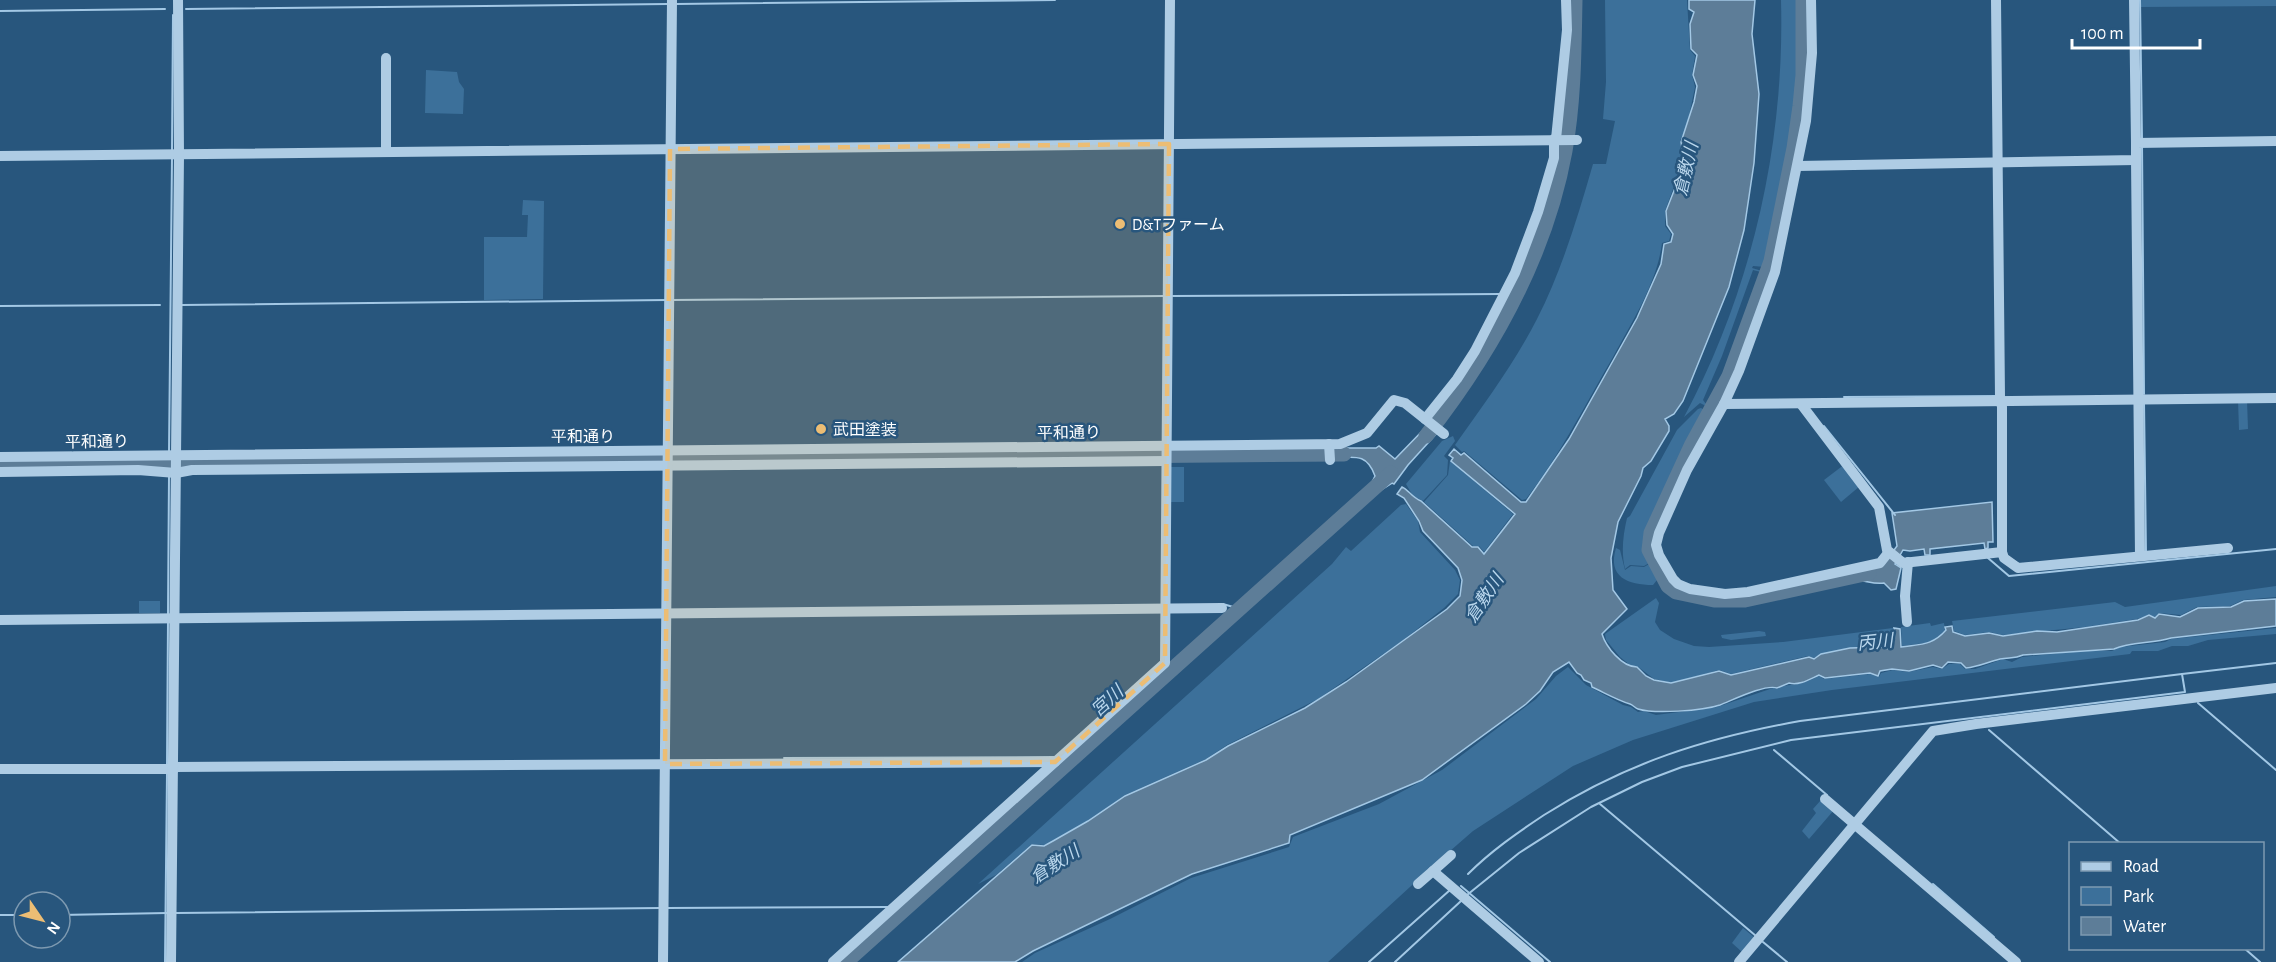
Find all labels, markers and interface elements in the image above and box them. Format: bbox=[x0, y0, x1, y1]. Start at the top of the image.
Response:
scale bar bbox=[2072, 12, 2200, 50]
text: 100 m bbox=[2081, 25, 2124, 43]
water label: 倉敷川 bbox=[1670, 138, 1702, 198]
marker: D&Tファーム bbox=[1113, 217, 1127, 231]
place label: D&Tファーム bbox=[1132, 217, 1225, 233]
marker: 武田塗装 bbox=[814, 422, 828, 436]
place label: 武田塗装 bbox=[833, 422, 897, 438]
street label: 平和通り bbox=[1037, 423, 1101, 442]
street label: 平和通り bbox=[551, 428, 615, 445]
street label: 平和通り bbox=[65, 432, 129, 451]
water label: 倉敷川 bbox=[1461, 568, 1509, 626]
water label: 丙川 bbox=[1856, 631, 1896, 654]
water label: 宮川 bbox=[1087, 680, 1129, 720]
water label: 倉敷川 bbox=[1027, 840, 1085, 887]
legend bbox=[2069, 842, 2264, 950]
text: Road bbox=[2123, 858, 2159, 876]
text: Park bbox=[2123, 888, 2155, 906]
north arrow bbox=[12, 890, 72, 950]
text: Water bbox=[2123, 918, 2166, 936]
text: N bbox=[44, 919, 63, 937]

